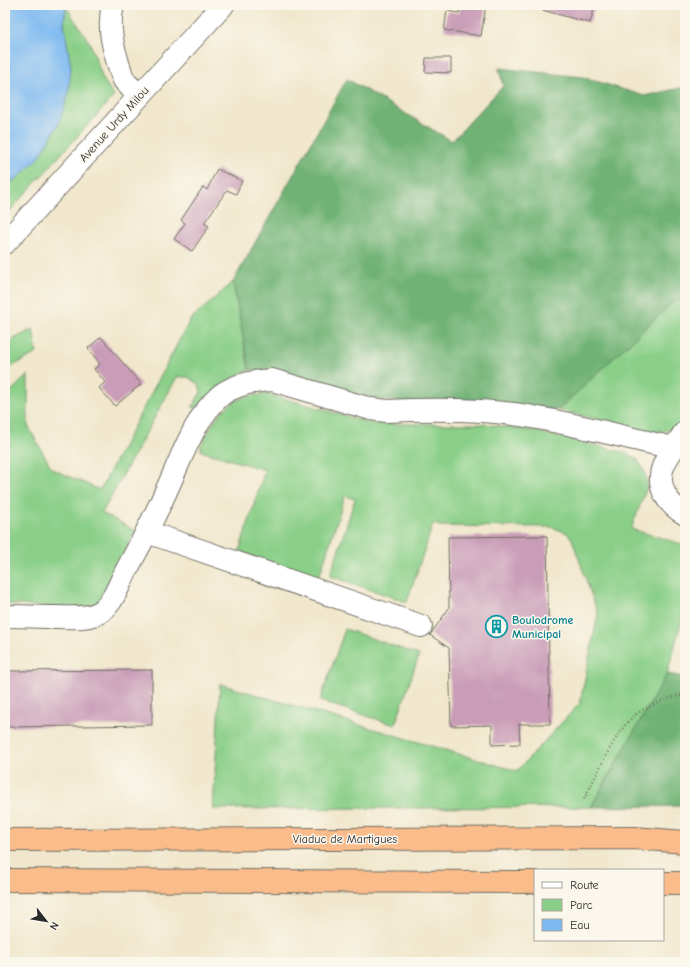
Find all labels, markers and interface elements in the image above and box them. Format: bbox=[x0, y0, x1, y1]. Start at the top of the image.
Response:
street label: Avenue Urdy Milou bbox=[76, 83, 152, 165]
place label: Boulodrome Municipal bbox=[512, 613, 573, 641]
building icon: Boulodrome Municipal bbox=[483, 614, 509, 640]
street label: Viaduc de Martigues bbox=[293, 832, 397, 846]
legend bbox=[534, 869, 664, 941]
text: Route bbox=[570, 878, 599, 892]
text: Parc bbox=[570, 898, 593, 912]
north arrow bbox=[26, 901, 66, 941]
text: Eau bbox=[570, 918, 590, 932]
text: N bbox=[47, 919, 62, 932]

